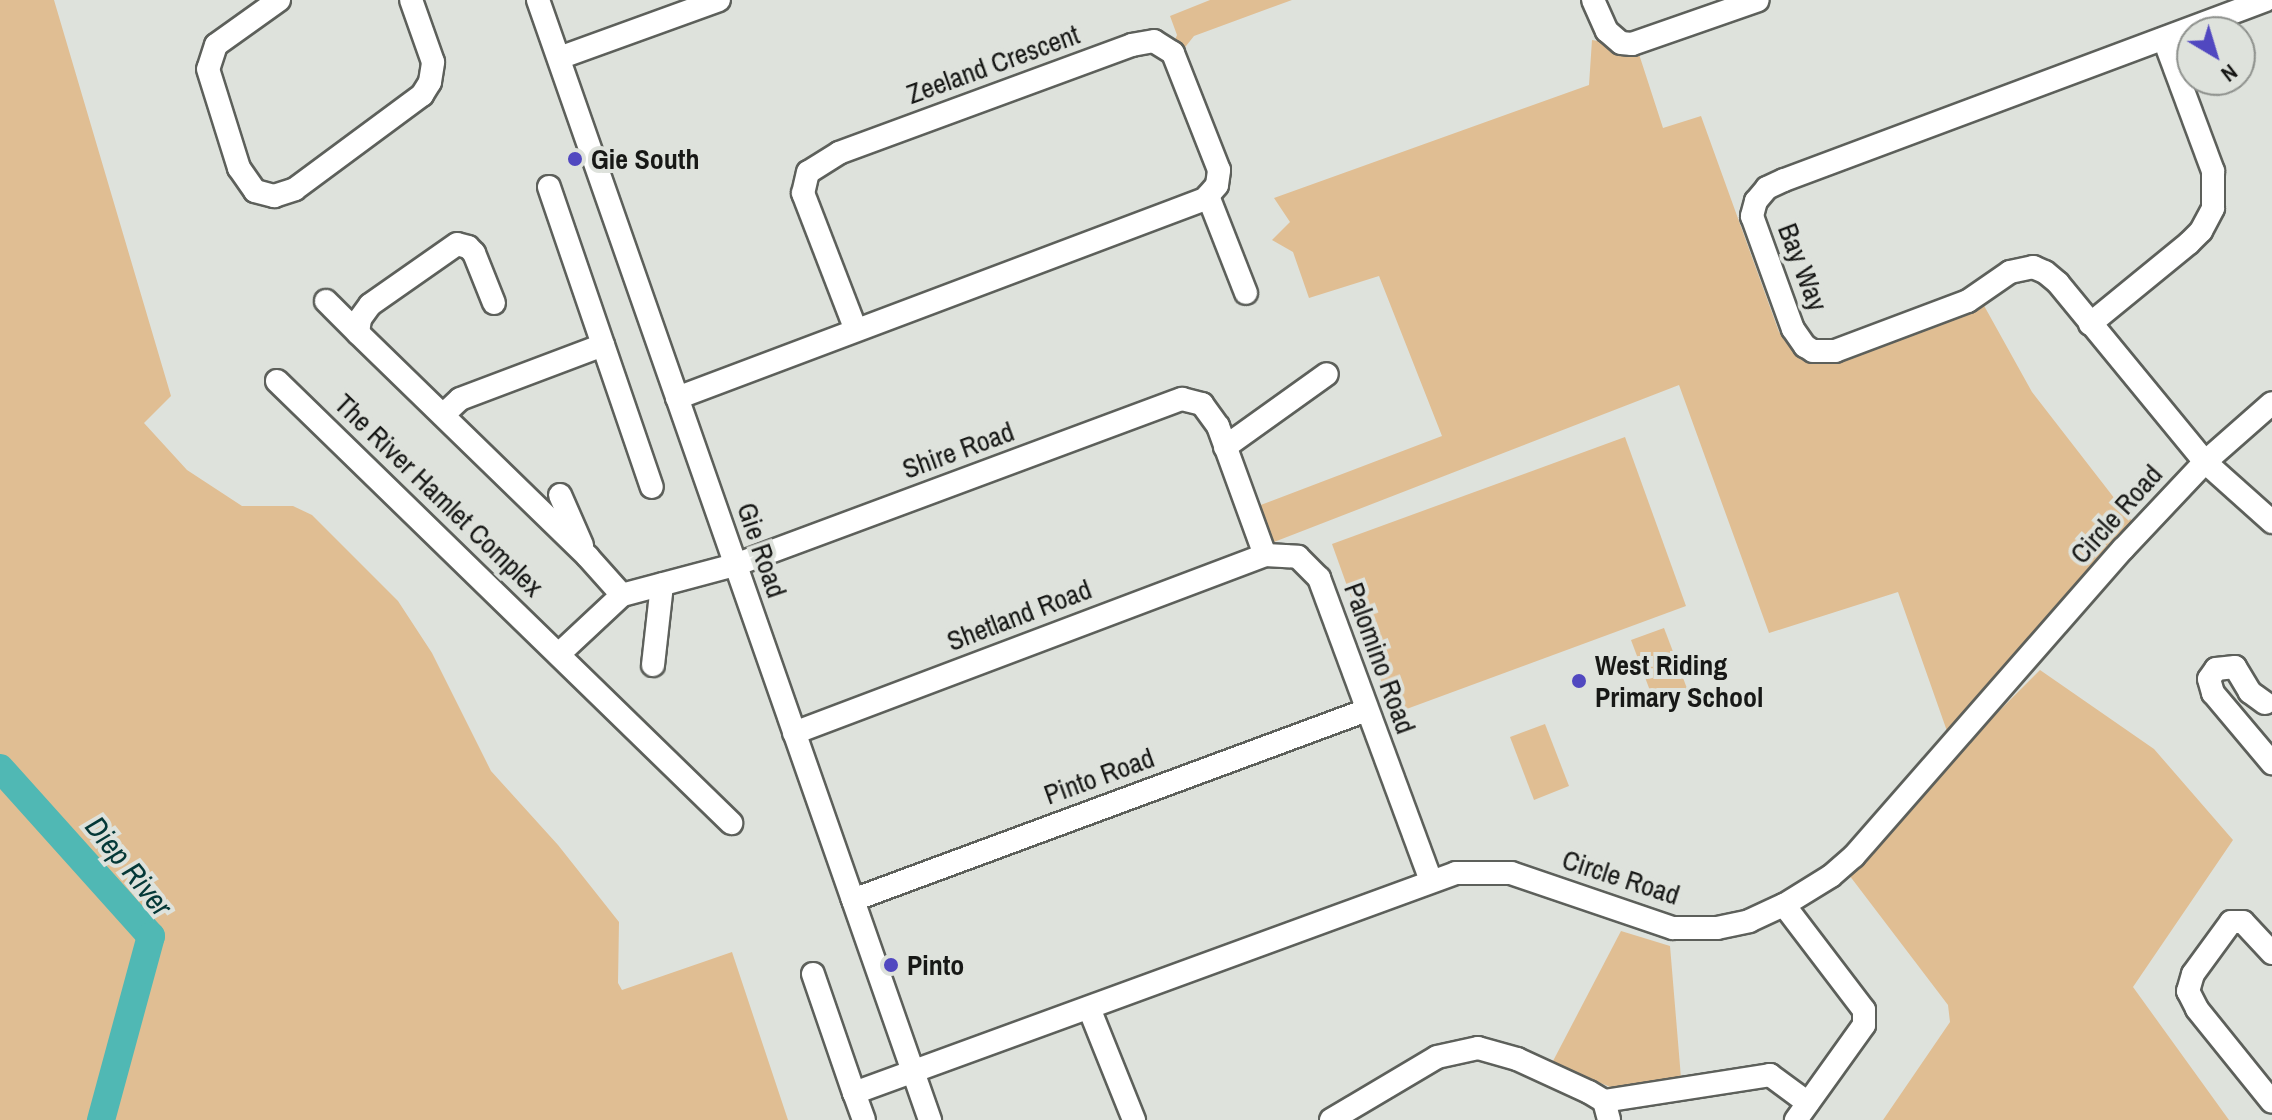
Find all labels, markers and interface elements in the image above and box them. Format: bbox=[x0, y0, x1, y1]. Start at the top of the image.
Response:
north arrow bbox=[2176, 16, 2256, 96]
street label: Zeeland Crescent bbox=[902, 17, 1084, 111]
text: N bbox=[2215, 58, 2244, 89]
place label: Gie South bbox=[591, 142, 699, 176]
marker: Gie South bbox=[566, 150, 584, 168]
street label: Bay Way bbox=[1771, 218, 1835, 316]
street label: The River Hamlet Complex bbox=[328, 387, 550, 603]
street label: Shire Road bbox=[898, 414, 1018, 486]
street label: Circle Road bbox=[2063, 458, 2169, 570]
street label: Gie Road bbox=[730, 498, 794, 602]
street label: Shetland Road bbox=[942, 572, 1096, 658]
street label: Palomino Road bbox=[1337, 578, 1423, 738]
place label: West Riding Primary School bbox=[1595, 648, 1763, 714]
marker: West Riding Primary School bbox=[1570, 672, 1588, 690]
street label: Pinto Road bbox=[1039, 741, 1159, 811]
water label: Diep River bbox=[78, 809, 180, 923]
street label: Circle Road bbox=[1558, 842, 1684, 912]
place label: Pinto bbox=[907, 948, 964, 982]
marker: Pinto bbox=[882, 956, 900, 974]

